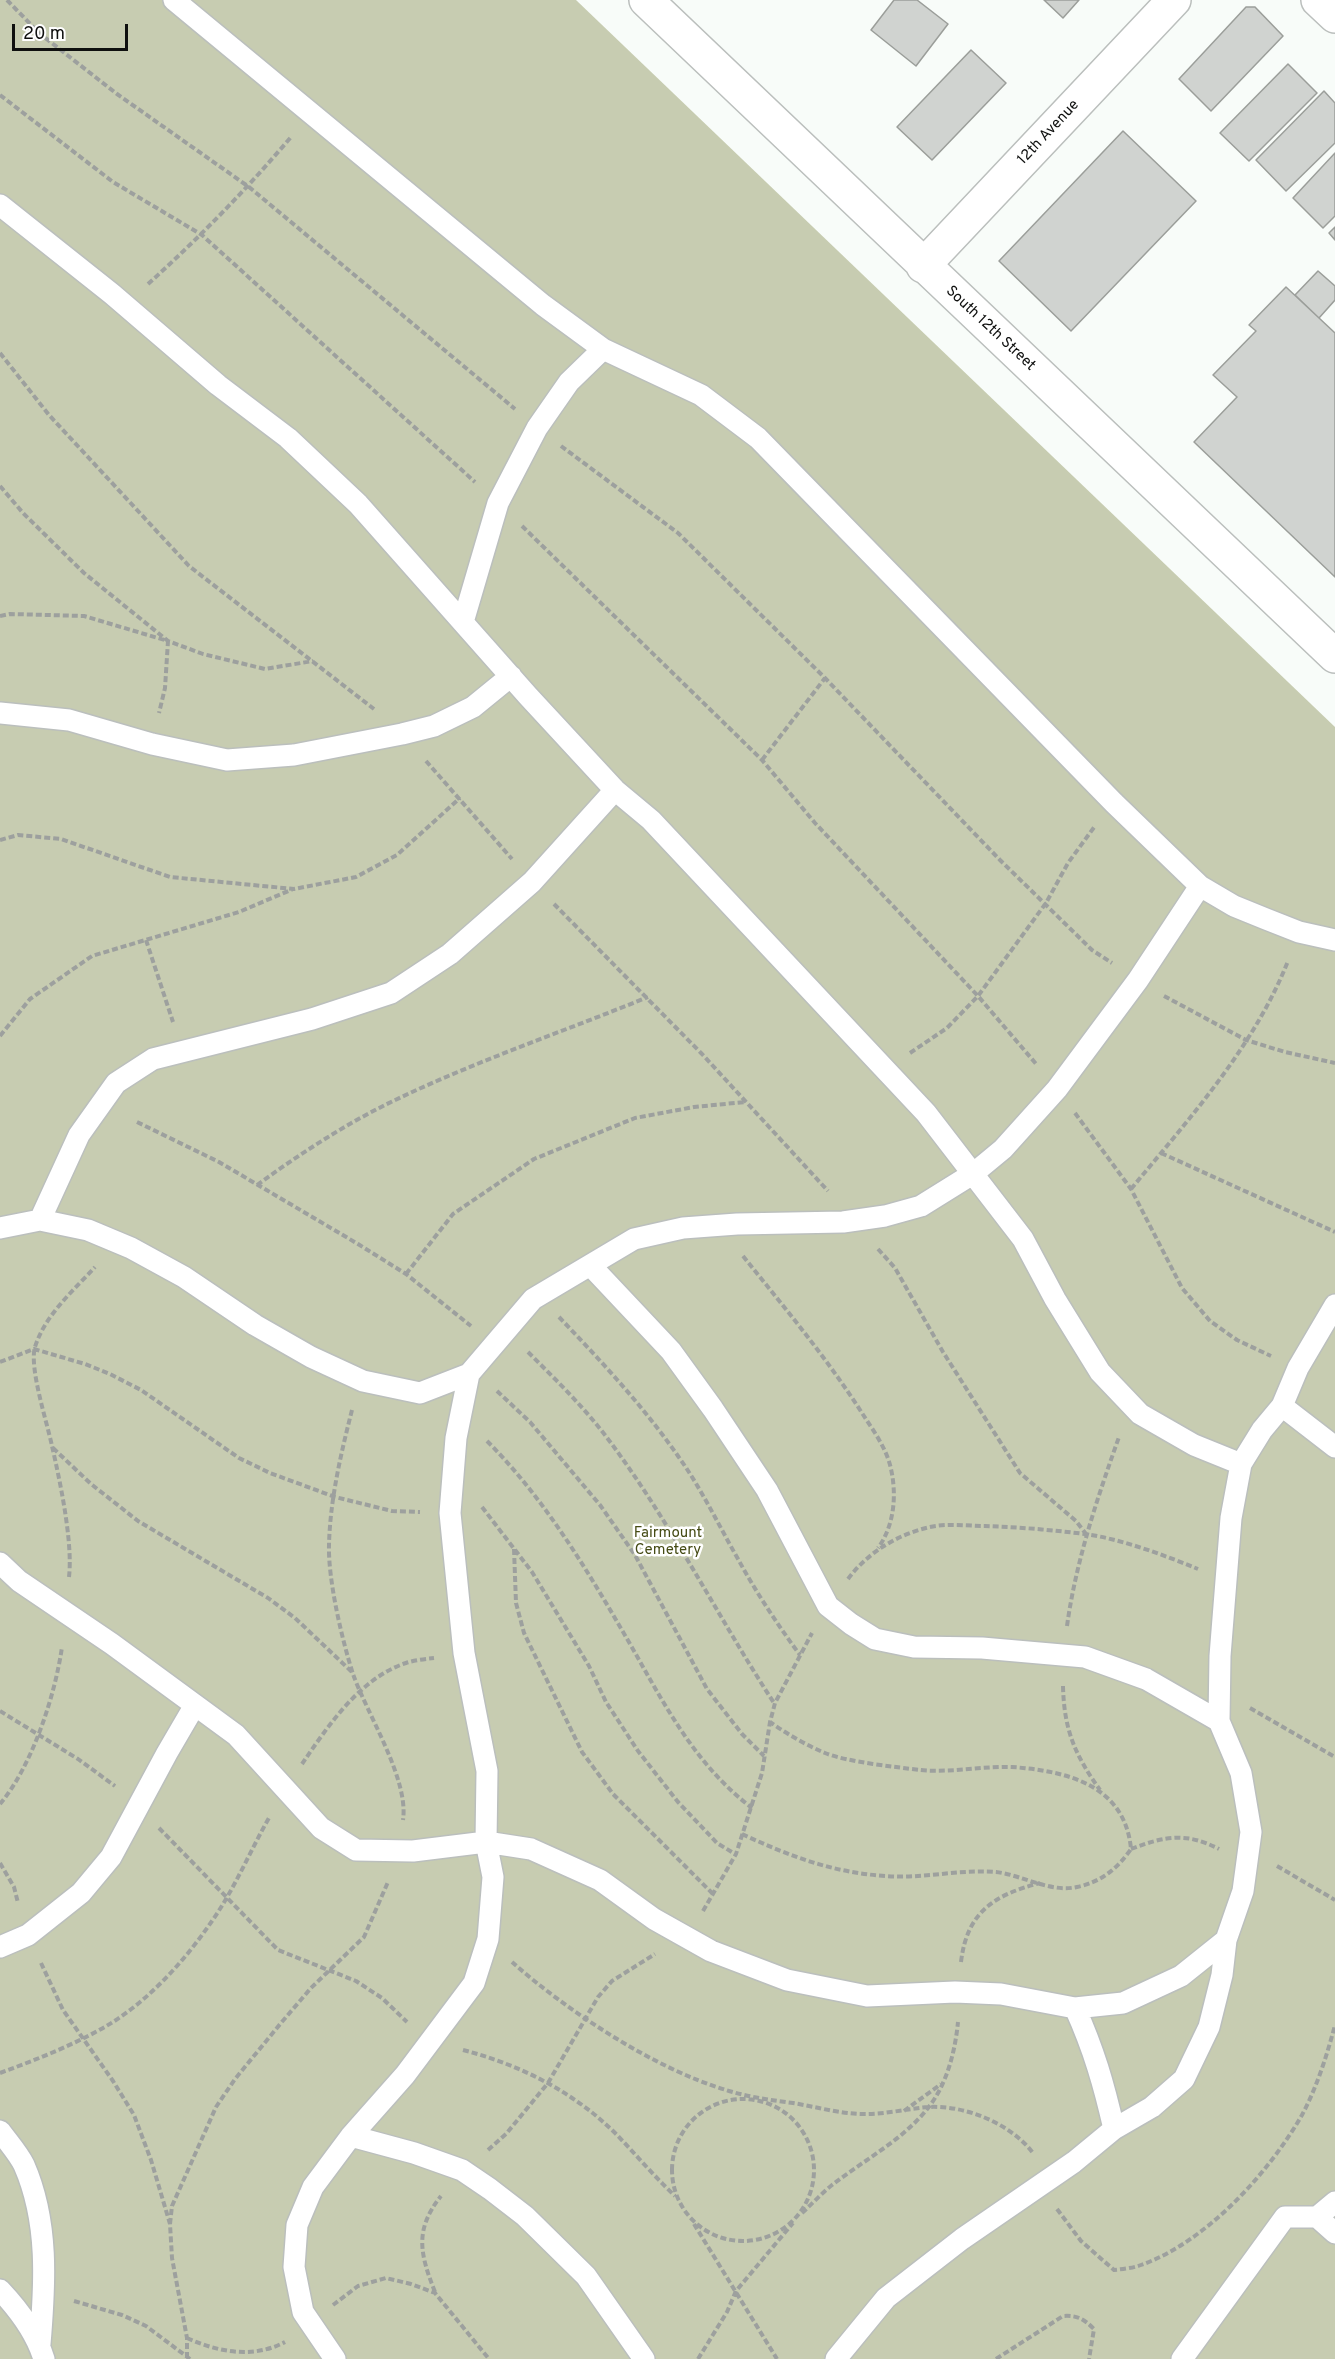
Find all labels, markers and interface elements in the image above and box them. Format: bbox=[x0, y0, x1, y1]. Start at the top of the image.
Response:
scale bar bbox=[15, 12, 130, 50]
text: 20 m bbox=[23, 23, 65, 46]
street label: 12th Avenue bbox=[1014, 97, 1084, 169]
street label: South 12th Street bbox=[941, 283, 1039, 375]
park label: Fairmount Cemetery bbox=[634, 1525, 702, 1560]

